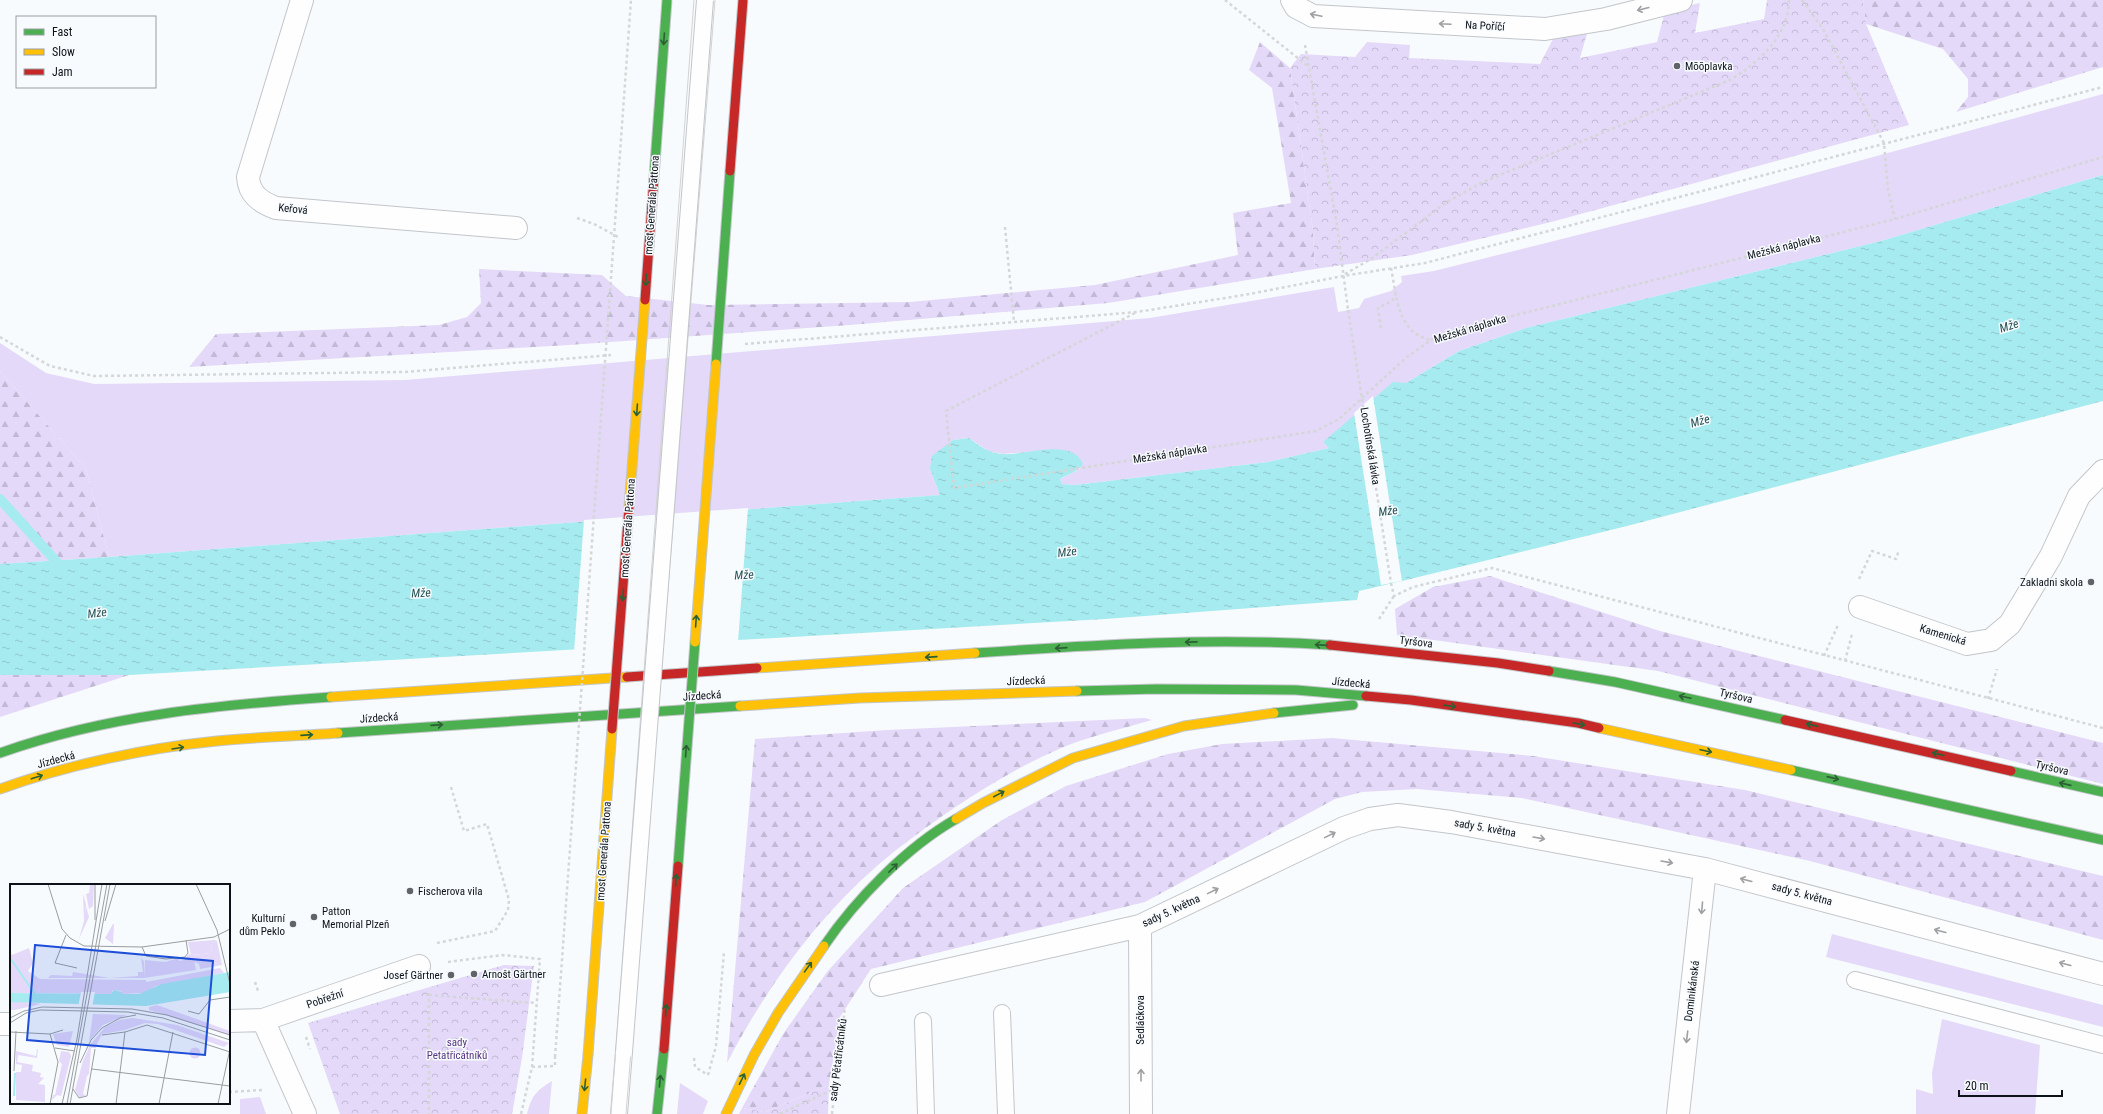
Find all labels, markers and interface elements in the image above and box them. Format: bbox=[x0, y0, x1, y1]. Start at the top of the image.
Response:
one-way arrow bbox=[1637, 6, 1650, 14]
one-way arrow bbox=[1309, 11, 1322, 19]
legend bbox=[16, 16, 156, 88]
street label: Na Poříčí bbox=[1465, 18, 1506, 34]
one-way arrow bbox=[1439, 21, 1452, 28]
text: Fast bbox=[52, 25, 73, 39]
one-way arrow bbox=[661, 32, 668, 45]
text: Slow bbox=[52, 45, 75, 59]
place label: Mōōplavka bbox=[1685, 60, 1732, 73]
marker: Mōōplavka bbox=[1672, 61, 1682, 71]
text: Jam bbox=[52, 65, 73, 79]
street label: most Generála Pattona bbox=[642, 155, 662, 255]
street label: Keřová bbox=[278, 201, 308, 217]
street label: Mežská náplavka bbox=[1746, 232, 1822, 262]
one-way arrow bbox=[643, 273, 650, 286]
street label: Mežská náplavka bbox=[1432, 312, 1508, 346]
water label: Mže bbox=[1998, 316, 2021, 336]
one-way arrow bbox=[633, 403, 640, 416]
street label: Lochotínská lávka bbox=[1357, 406, 1383, 486]
water label: Mže bbox=[1689, 411, 1712, 430]
street label: Mežská náplavka bbox=[1132, 442, 1208, 466]
street label: most Generála Pattona bbox=[618, 478, 638, 578]
water label: Mže bbox=[1377, 503, 1399, 519]
water label: Mže bbox=[1057, 544, 1078, 560]
water label: Mže bbox=[734, 567, 755, 582]
place label: Zakladni skola bbox=[2020, 576, 2083, 589]
marker: Zakladni skola bbox=[2086, 577, 2096, 587]
water label: Mže bbox=[411, 585, 432, 600]
one-way arrow bbox=[619, 588, 626, 601]
water label: Mže bbox=[87, 605, 108, 621]
one-way arrow bbox=[693, 615, 700, 628]
street label: Kamenická bbox=[1918, 622, 1968, 648]
street label: Tyršova bbox=[1399, 633, 1433, 651]
one-way arrow bbox=[1185, 638, 1198, 646]
one-way arrow bbox=[1315, 641, 1328, 648]
one-way arrow bbox=[1055, 644, 1068, 651]
one-way arrow bbox=[925, 653, 938, 660]
street label: Jízdecká bbox=[1006, 674, 1046, 688]
street label: Jízdecká bbox=[1331, 675, 1371, 691]
street label: Tyršova bbox=[1718, 686, 1754, 706]
street label: Jízdecká bbox=[682, 688, 722, 704]
one-way arrow bbox=[1679, 692, 1692, 700]
one-way arrow bbox=[1443, 702, 1456, 710]
street label: Jízdecká bbox=[359, 710, 399, 726]
one-way arrow bbox=[1572, 720, 1585, 728]
one-way arrow bbox=[1805, 721, 1818, 729]
one-way arrow bbox=[430, 722, 443, 729]
one-way arrow bbox=[300, 731, 313, 738]
one-way arrow bbox=[171, 744, 184, 752]
one-way arrow bbox=[683, 745, 690, 758]
one-way arrow bbox=[1699, 747, 1712, 755]
street label: Jízdecká bbox=[36, 749, 76, 771]
one-way arrow bbox=[1932, 750, 1945, 758]
street label: Tyršova bbox=[2034, 758, 2070, 778]
one-way arrow bbox=[30, 773, 43, 780]
one-way arrow bbox=[1826, 775, 1839, 783]
one-way arrow bbox=[2059, 779, 2072, 787]
one-way arrow bbox=[993, 790, 1005, 798]
street label: most Generála Pattona bbox=[594, 801, 614, 901]
street label: sady 5. května bbox=[1453, 816, 1517, 840]
one-way arrow bbox=[1324, 831, 1336, 838]
one-way arrow bbox=[1532, 834, 1545, 842]
one-way arrow bbox=[1660, 858, 1673, 866]
one-way arrow bbox=[888, 863, 898, 873]
one-way arrow bbox=[673, 874, 680, 887]
one-way arrow bbox=[1740, 876, 1753, 883]
street label: sady 5. května bbox=[1770, 880, 1834, 908]
inset map bbox=[10, 884, 230, 1104]
place label: Fischerova vila bbox=[418, 885, 483, 898]
marker: Fischerova vila bbox=[405, 886, 415, 896]
one-way arrow bbox=[1207, 887, 1219, 894]
street label: sady 5. května bbox=[1140, 892, 1202, 930]
one-way arrow bbox=[1698, 901, 1705, 914]
place label: Patton Memorial Plzeň bbox=[322, 905, 389, 931]
place label: Kulturní dům Peklo bbox=[239, 912, 285, 938]
marker: Patton Memorial Plzeň bbox=[309, 912, 319, 922]
marker: Kulturní dům Peklo bbox=[288, 919, 298, 929]
one-way arrow bbox=[1933, 927, 1946, 934]
street label: Dominikánská bbox=[1682, 960, 1702, 1022]
one-way arrow bbox=[2059, 960, 2072, 967]
one-way arrow bbox=[804, 961, 812, 972]
place label: Arnošt Gӓrtner bbox=[482, 968, 546, 981]
place label: Josef Gӓrtner bbox=[384, 969, 444, 982]
marker: Arnošt Gӓrtner bbox=[469, 969, 479, 979]
marker: Josef Gӓrtner bbox=[446, 970, 456, 980]
street label: Pobřežní bbox=[305, 987, 346, 1011]
street label: Sedláčkova bbox=[1134, 995, 1147, 1045]
one-way arrow bbox=[663, 1004, 670, 1017]
street label: sady Pětatřicátníků bbox=[826, 1018, 850, 1102]
one-way arrow bbox=[1683, 1030, 1690, 1043]
park label: sady Petatřicátníků bbox=[427, 1036, 487, 1062]
one-way arrow bbox=[1137, 1069, 1145, 1082]
scale bar bbox=[1959, 1072, 2062, 1098]
one-way arrow bbox=[739, 1073, 746, 1085]
one-way arrow bbox=[656, 1075, 664, 1088]
one-way arrow bbox=[582, 1078, 589, 1091]
text: 20 m bbox=[1965, 1079, 1989, 1093]

